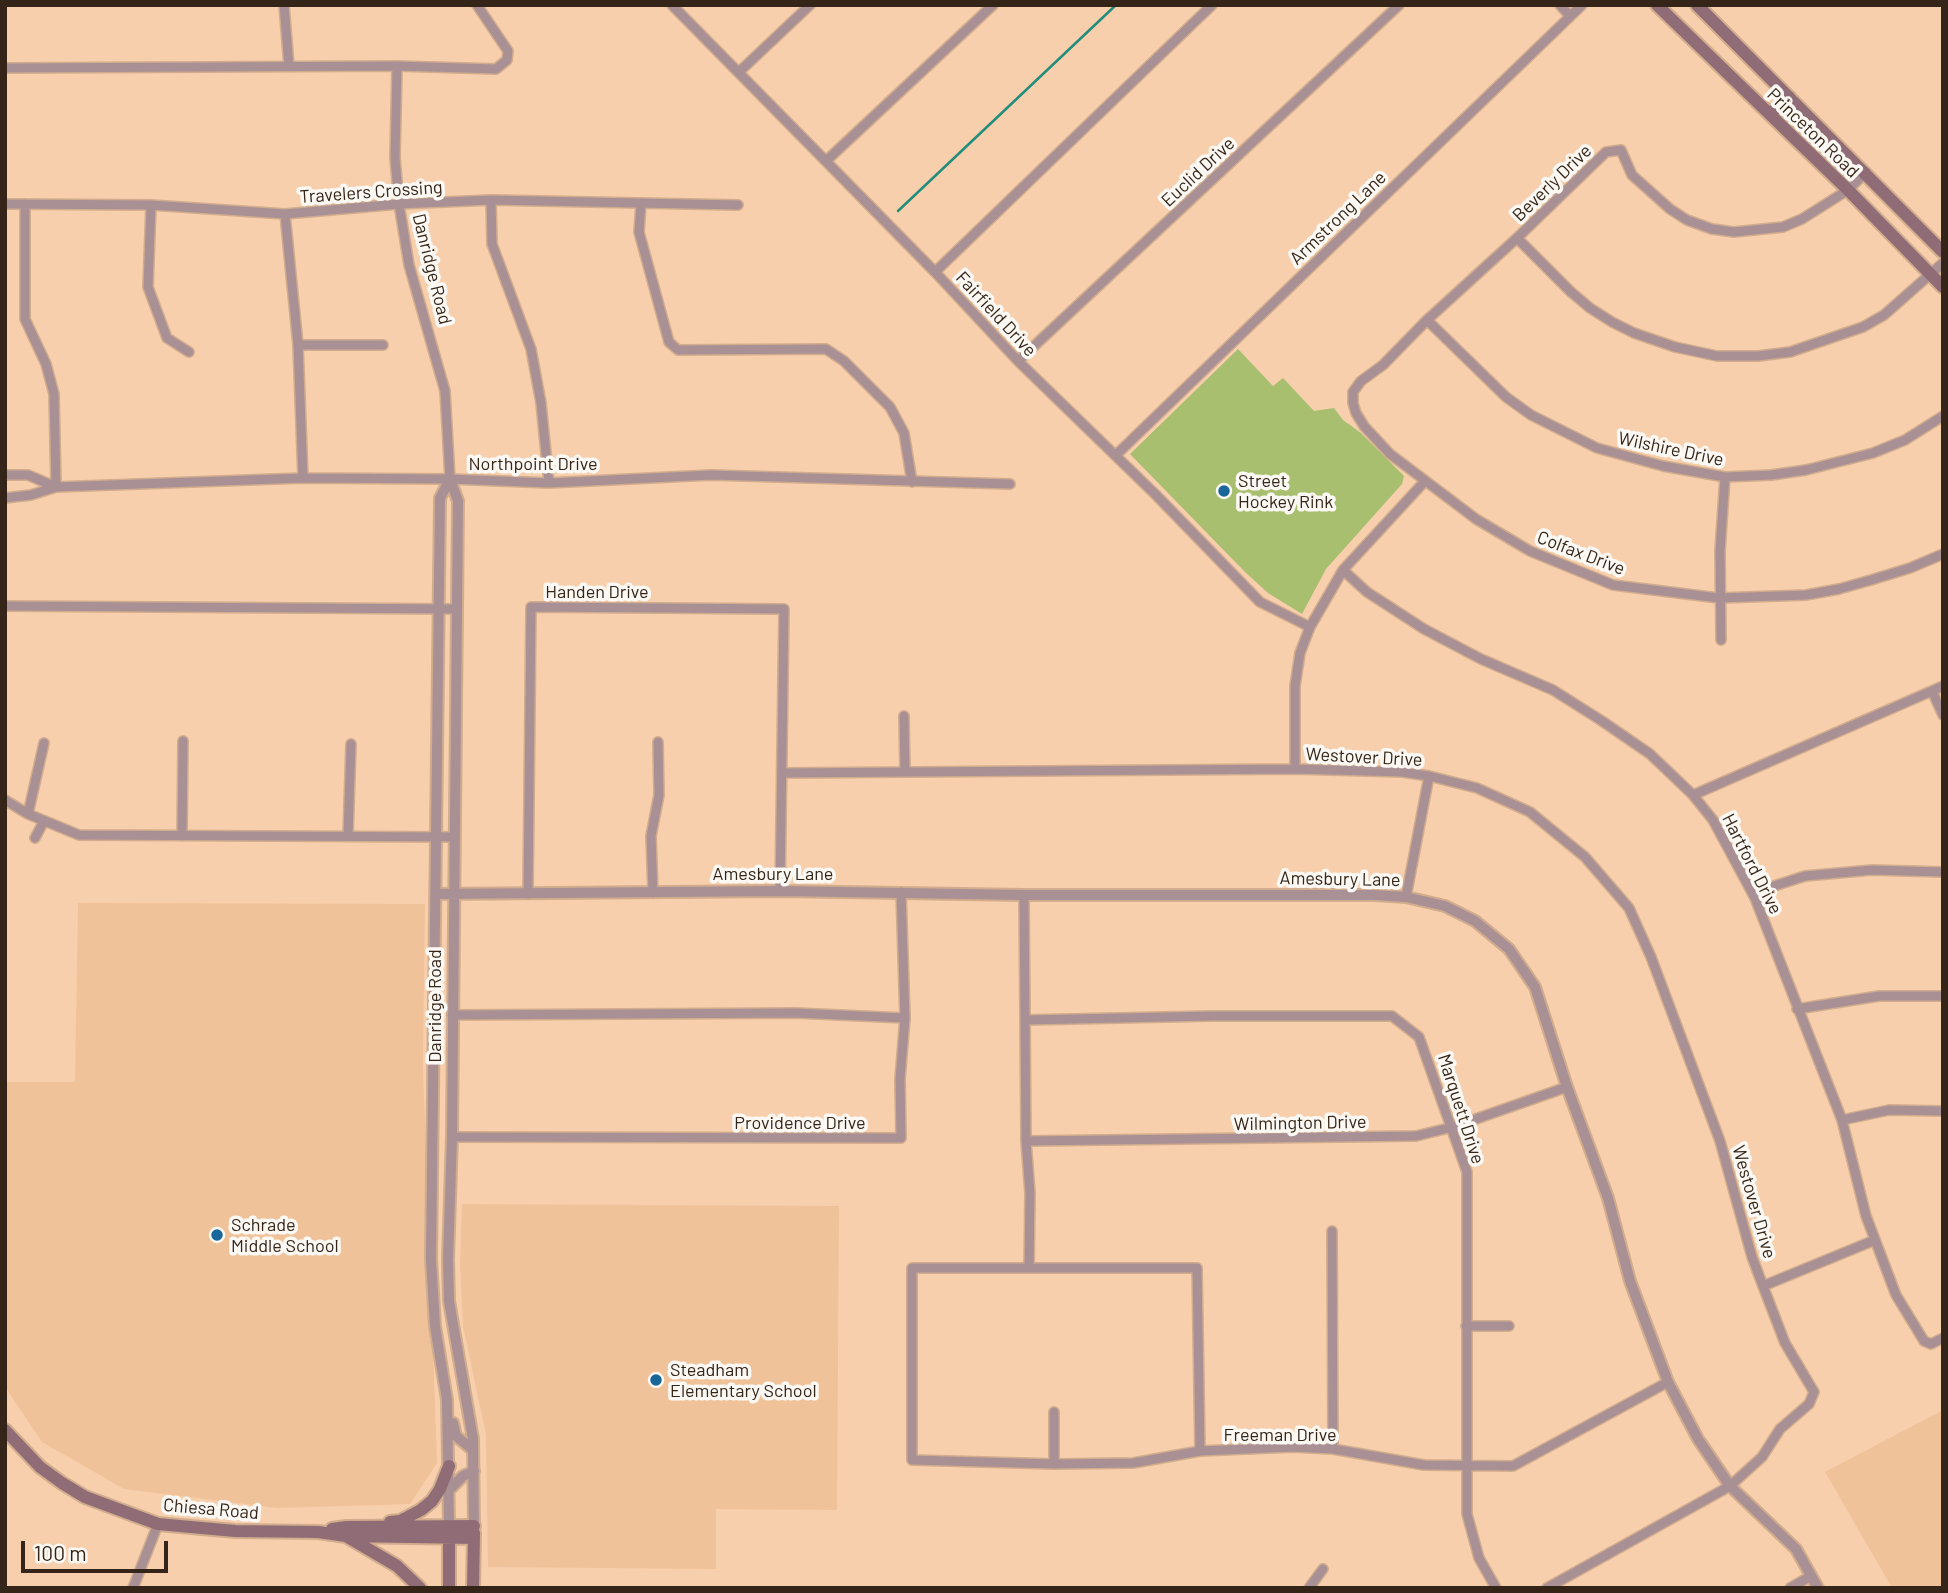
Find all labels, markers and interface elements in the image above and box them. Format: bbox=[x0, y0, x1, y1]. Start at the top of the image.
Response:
street label: Princeton Road bbox=[1763, 84, 1863, 182]
street label: Euclid Drive bbox=[1157, 133, 1239, 211]
street label: Beverly Drive bbox=[1508, 140, 1596, 226]
street label: Armstrong Lane bbox=[1285, 167, 1391, 269]
street label: Travelers Crossing bbox=[299, 176, 443, 208]
street label: Danridge Road bbox=[408, 211, 456, 327]
street label: Fairfield Drive bbox=[951, 267, 1041, 361]
street label: Wilshire Drive bbox=[1616, 427, 1726, 471]
street label: Northpoint Drive bbox=[468, 453, 598, 475]
place label: Street Hockey Rink bbox=[1238, 470, 1333, 512]
marker: Street Hockey Rink bbox=[1216, 483, 1232, 499]
street label: Colfax Drive bbox=[1534, 526, 1628, 580]
street label: Handen Drive bbox=[545, 581, 649, 603]
street label: Westover Drive bbox=[1305, 743, 1423, 771]
street label: Hartford Drive bbox=[1717, 810, 1787, 918]
street label: Amesbury Lane bbox=[713, 863, 833, 885]
street label: Amesbury Lane bbox=[1279, 867, 1401, 891]
street label: Danridge Road bbox=[424, 949, 446, 1063]
street label: Marquett Drive bbox=[1433, 1051, 1489, 1167]
street label: Wilmington Drive bbox=[1233, 1111, 1367, 1135]
street label: Providence Drive bbox=[734, 1112, 866, 1134]
street label: Westover Drive bbox=[1728, 1143, 1780, 1261]
place label: Schrade Middle School bbox=[231, 1214, 339, 1256]
marker: Schrade Middle School bbox=[209, 1227, 225, 1243]
place label: Steadham Elementary School bbox=[670, 1359, 817, 1402]
marker: Steadham Elementary School bbox=[648, 1372, 664, 1388]
street label: Freeman Drive bbox=[1223, 1424, 1337, 1446]
street label: Chiesa Road bbox=[162, 1494, 260, 1524]
scale bar bbox=[24, 1526, 172, 1570]
text: 100 m bbox=[34, 1540, 87, 1565]

